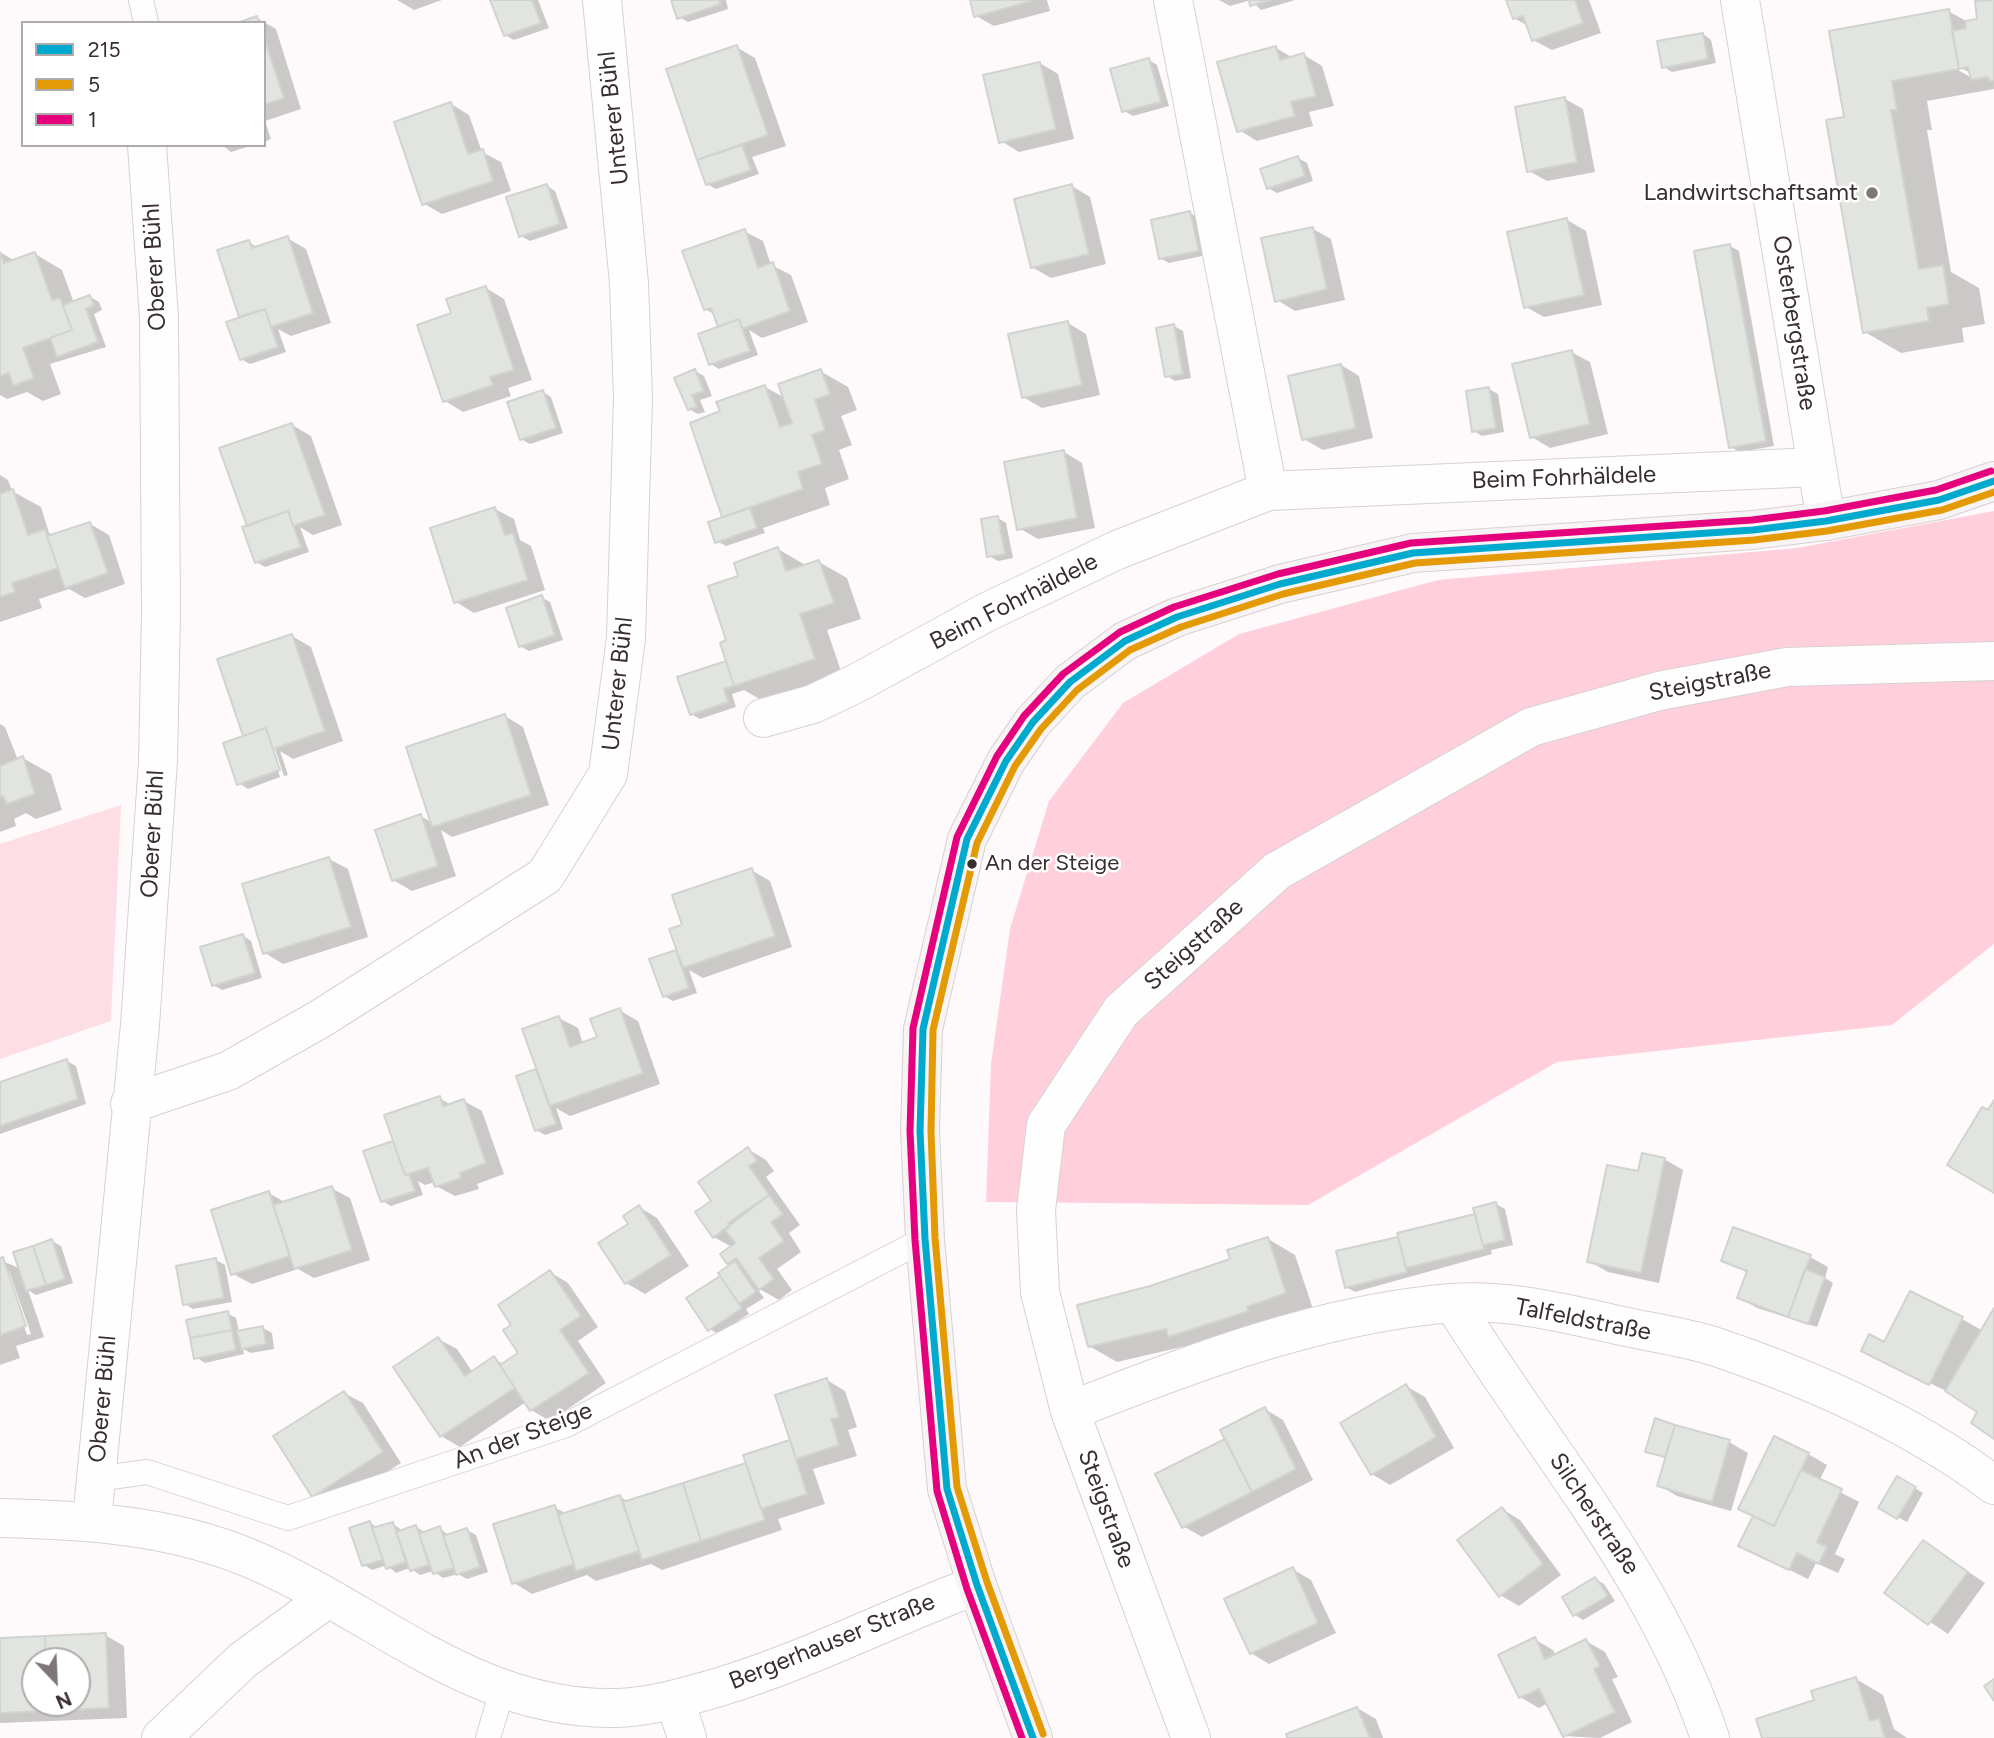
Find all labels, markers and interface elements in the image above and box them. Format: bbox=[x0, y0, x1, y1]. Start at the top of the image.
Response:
legend bbox=[21, 21, 266, 147]
text: 215 bbox=[88, 37, 121, 62]
street label: Unterer Bühl bbox=[593, 50, 635, 186]
text: 5 bbox=[88, 72, 100, 97]
text: 1 bbox=[88, 107, 97, 132]
place label: Landwirtschaftsamt bbox=[1644, 179, 1858, 207]
marker: Landwirtschaftsamt bbox=[1864, 185, 1880, 201]
street label: Oberer Bühl bbox=[137, 202, 173, 332]
street label: Osterbergstraße bbox=[1766, 234, 1822, 412]
street label: Beim Fohrhäldele bbox=[1471, 460, 1657, 496]
street label: Beim Fohrhäldele bbox=[925, 547, 1103, 657]
street label: Unterer Bühl bbox=[597, 616, 639, 752]
street label: Steigstraße bbox=[1647, 656, 1773, 708]
street label: Oberer Bühl bbox=[135, 769, 171, 899]
place label: An der Steige bbox=[985, 851, 1119, 877]
marker: An der Steige bbox=[965, 857, 979, 871]
street label: Steigstraße bbox=[1138, 893, 1250, 997]
street label: Talfeldstraße bbox=[1513, 1293, 1653, 1347]
street label: Oberer Bühl bbox=[83, 1334, 123, 1464]
street label: An der Steige bbox=[450, 1396, 596, 1476]
street label: Steigstraße bbox=[1071, 1446, 1141, 1572]
street label: Silcherstraße bbox=[1543, 1448, 1645, 1580]
street label: Bergerhauser Straße bbox=[725, 1588, 939, 1696]
north arrow bbox=[21, 1647, 91, 1717]
text: N bbox=[52, 1686, 75, 1713]

